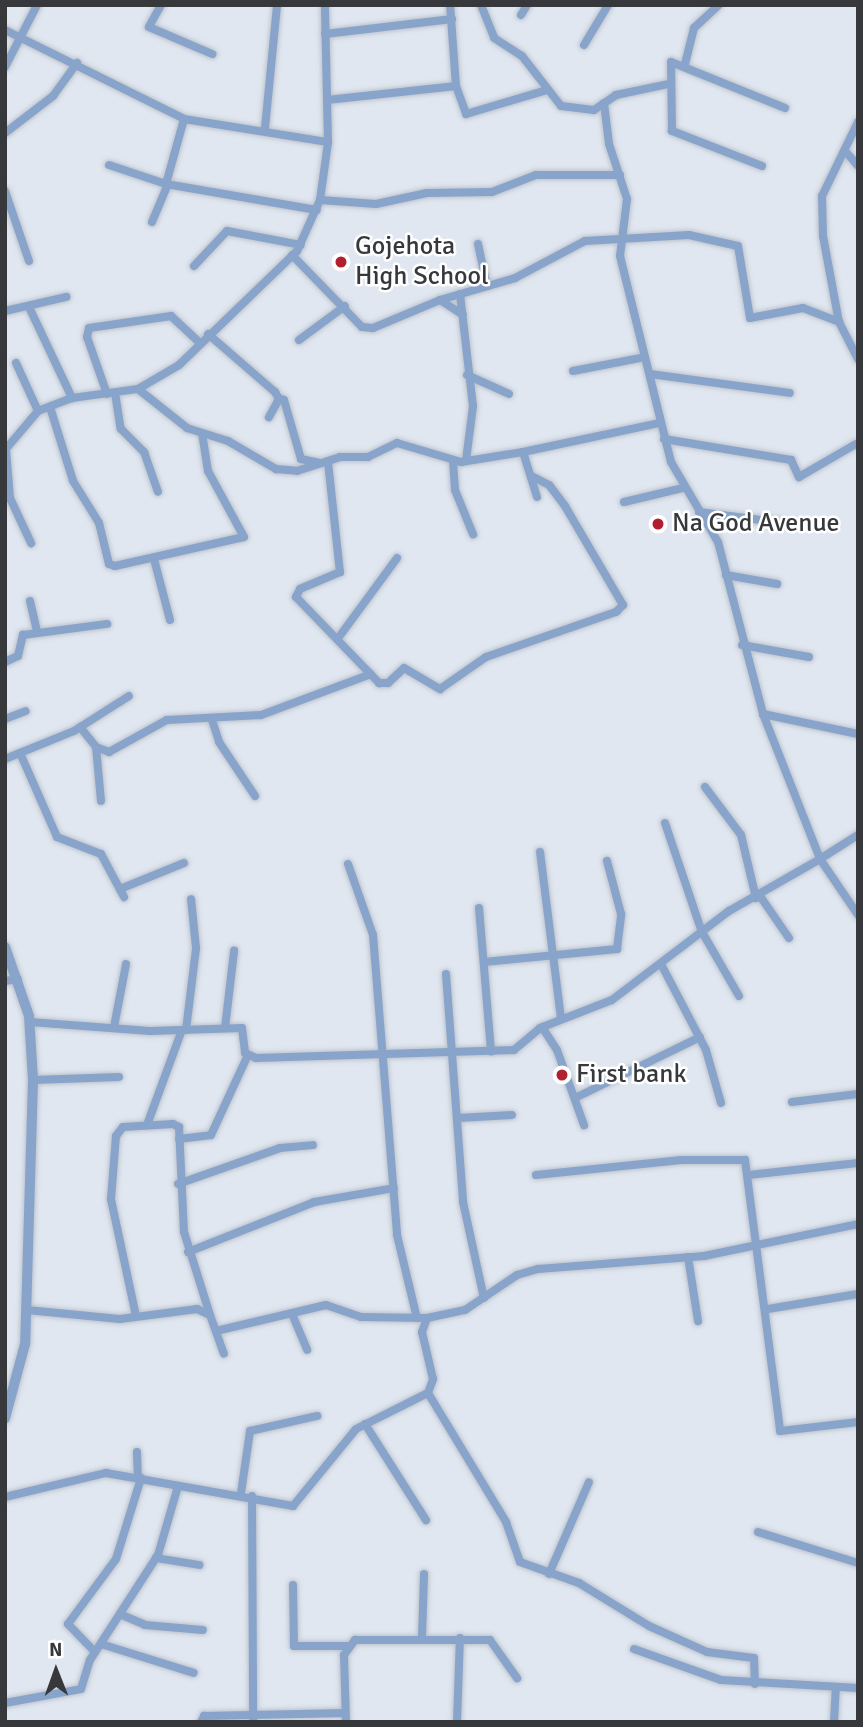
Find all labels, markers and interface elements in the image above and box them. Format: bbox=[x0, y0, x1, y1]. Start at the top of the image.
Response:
place label: Gojehota High School bbox=[355, 231, 489, 292]
marker: Gojehota High School bbox=[333, 254, 349, 270]
place label: Na God Avenue bbox=[672, 508, 840, 540]
marker: Na God Avenue bbox=[650, 516, 666, 532]
place label: First bank bbox=[576, 1059, 686, 1091]
marker: First bank bbox=[554, 1067, 570, 1083]
north arrow bbox=[21, 1636, 91, 1706]
text: N bbox=[49, 1638, 62, 1662]

